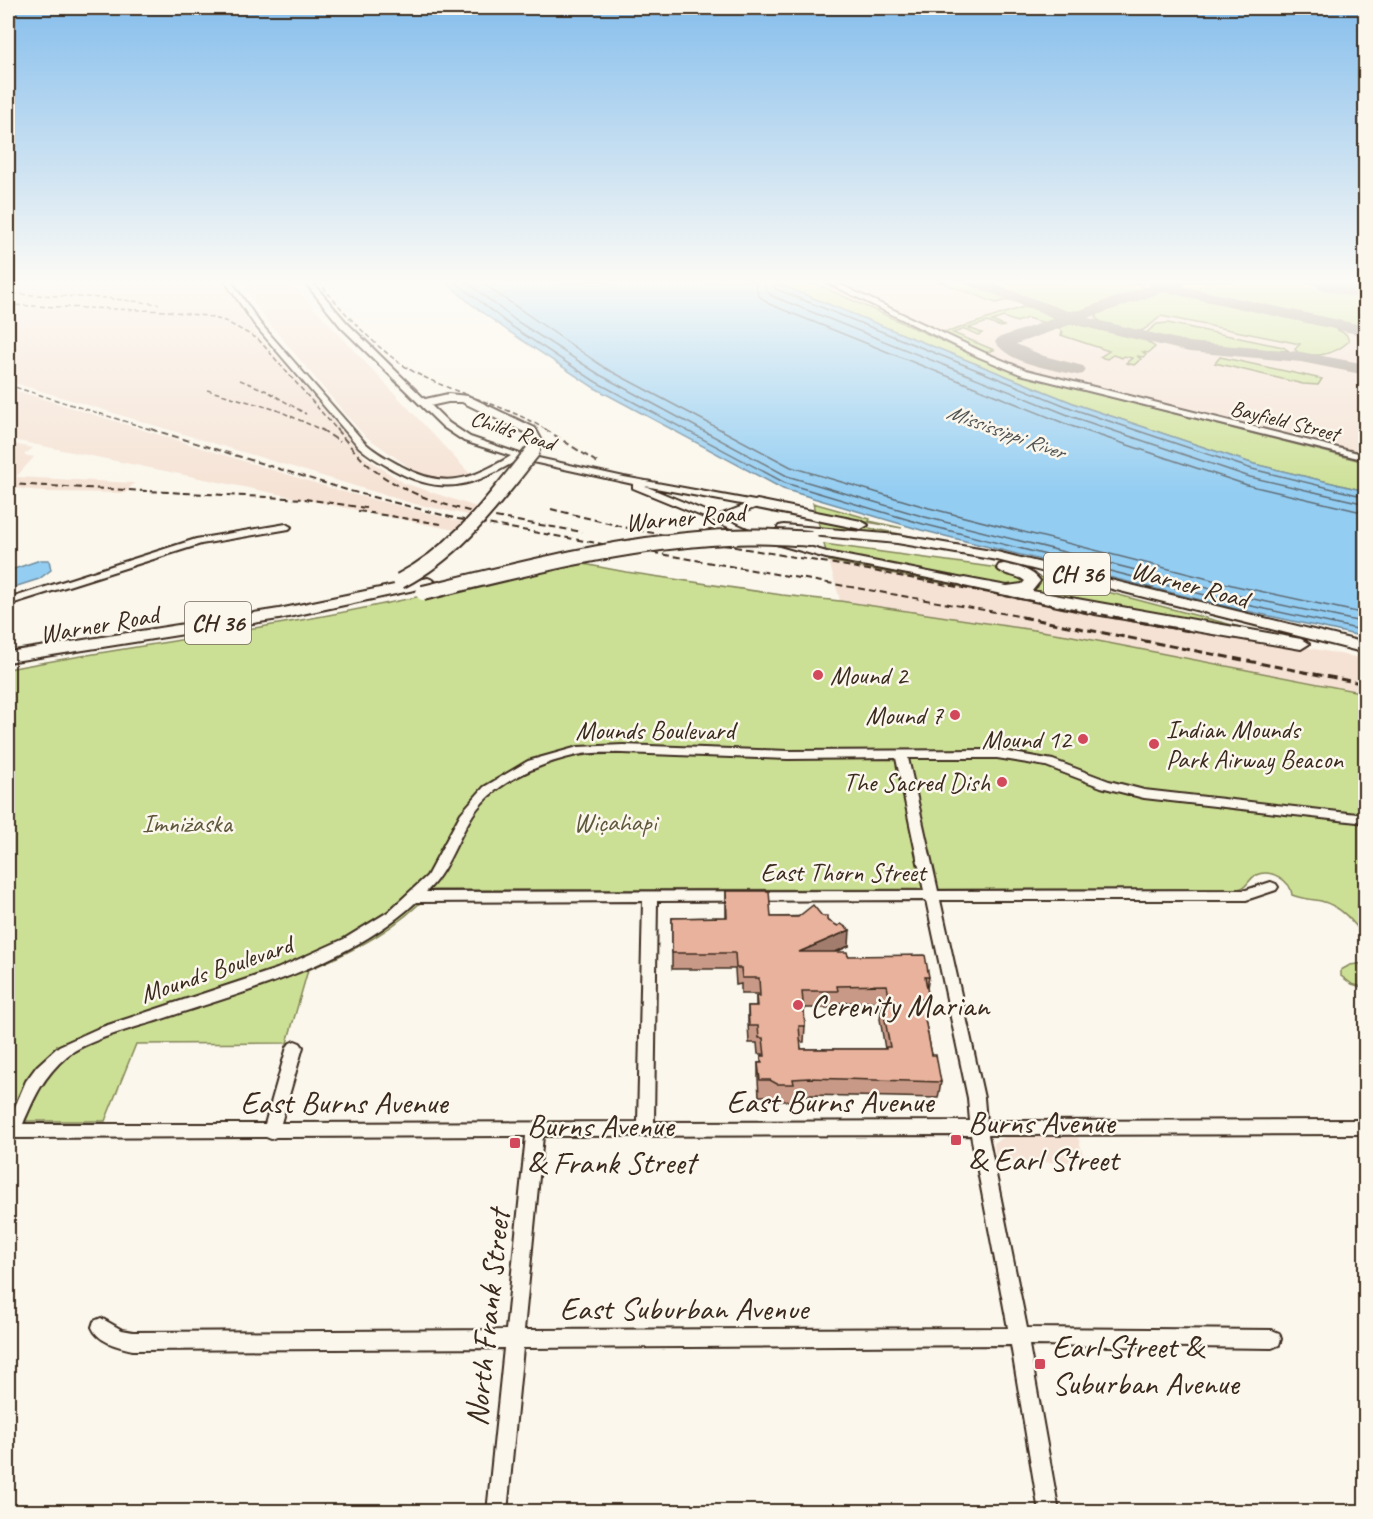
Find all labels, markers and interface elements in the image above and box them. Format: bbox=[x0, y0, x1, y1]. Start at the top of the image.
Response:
street label: Bayfield Street bbox=[1228, 394, 1345, 449]
water label: Mississippi River bbox=[943, 398, 1071, 467]
street label: Childs Road bbox=[467, 404, 562, 459]
street label: Warner Road bbox=[624, 496, 750, 539]
road number: CH 36 bbox=[1044, 553, 1110, 595]
street label: Warner Road bbox=[1128, 553, 1256, 617]
street label: Warner Road bbox=[37, 597, 165, 651]
road number: CH 36 bbox=[185, 602, 251, 644]
place label: Mound 2 bbox=[830, 659, 910, 692]
marker: Mound 2 bbox=[811, 668, 825, 682]
place label: Mound 7 bbox=[866, 699, 944, 732]
marker: Mound 7 bbox=[948, 708, 962, 722]
place label: Indian Mounds Park Airway Beacon bbox=[1166, 713, 1344, 776]
street label: Mounds Boulevard bbox=[576, 714, 738, 747]
place label: Mound 12 bbox=[982, 723, 1073, 756]
marker: Mound 12 bbox=[1076, 732, 1090, 746]
marker: Indian Mounds Park Airway Beacon bbox=[1147, 737, 1161, 751]
place label: The Sacred Dish bbox=[843, 766, 991, 799]
marker: The Sacred Dish bbox=[995, 775, 1009, 789]
park label: Wic̣aḣapi bbox=[573, 806, 660, 839]
park label: Imniżaska bbox=[142, 807, 234, 840]
street label: East Thorn Street bbox=[760, 856, 928, 889]
street label: Mounds Boulevard bbox=[136, 927, 300, 1011]
place label: Cerenity Marian bbox=[810, 985, 991, 1026]
marker: Cerenity Marian bbox=[791, 998, 805, 1012]
street label: East Burns Avenue bbox=[727, 1081, 936, 1122]
street label: East Burns Avenue bbox=[241, 1082, 450, 1123]
place label: Burns Avenue & Earl Street bbox=[968, 1102, 1122, 1180]
place label: Burns Avenue & Frank Street bbox=[527, 1105, 700, 1183]
marker: Burns Avenue & Earl Street bbox=[949, 1133, 963, 1147]
marker: Burns Avenue & Frank Street bbox=[508, 1136, 522, 1150]
street label: North Frank Street bbox=[456, 1204, 520, 1428]
street label: East Suburban Avenue bbox=[560, 1288, 811, 1329]
place label: Earl Street & Suburban Avenue bbox=[1052, 1326, 1241, 1404]
marker: Earl Street & Suburban Avenue bbox=[1033, 1357, 1047, 1371]

